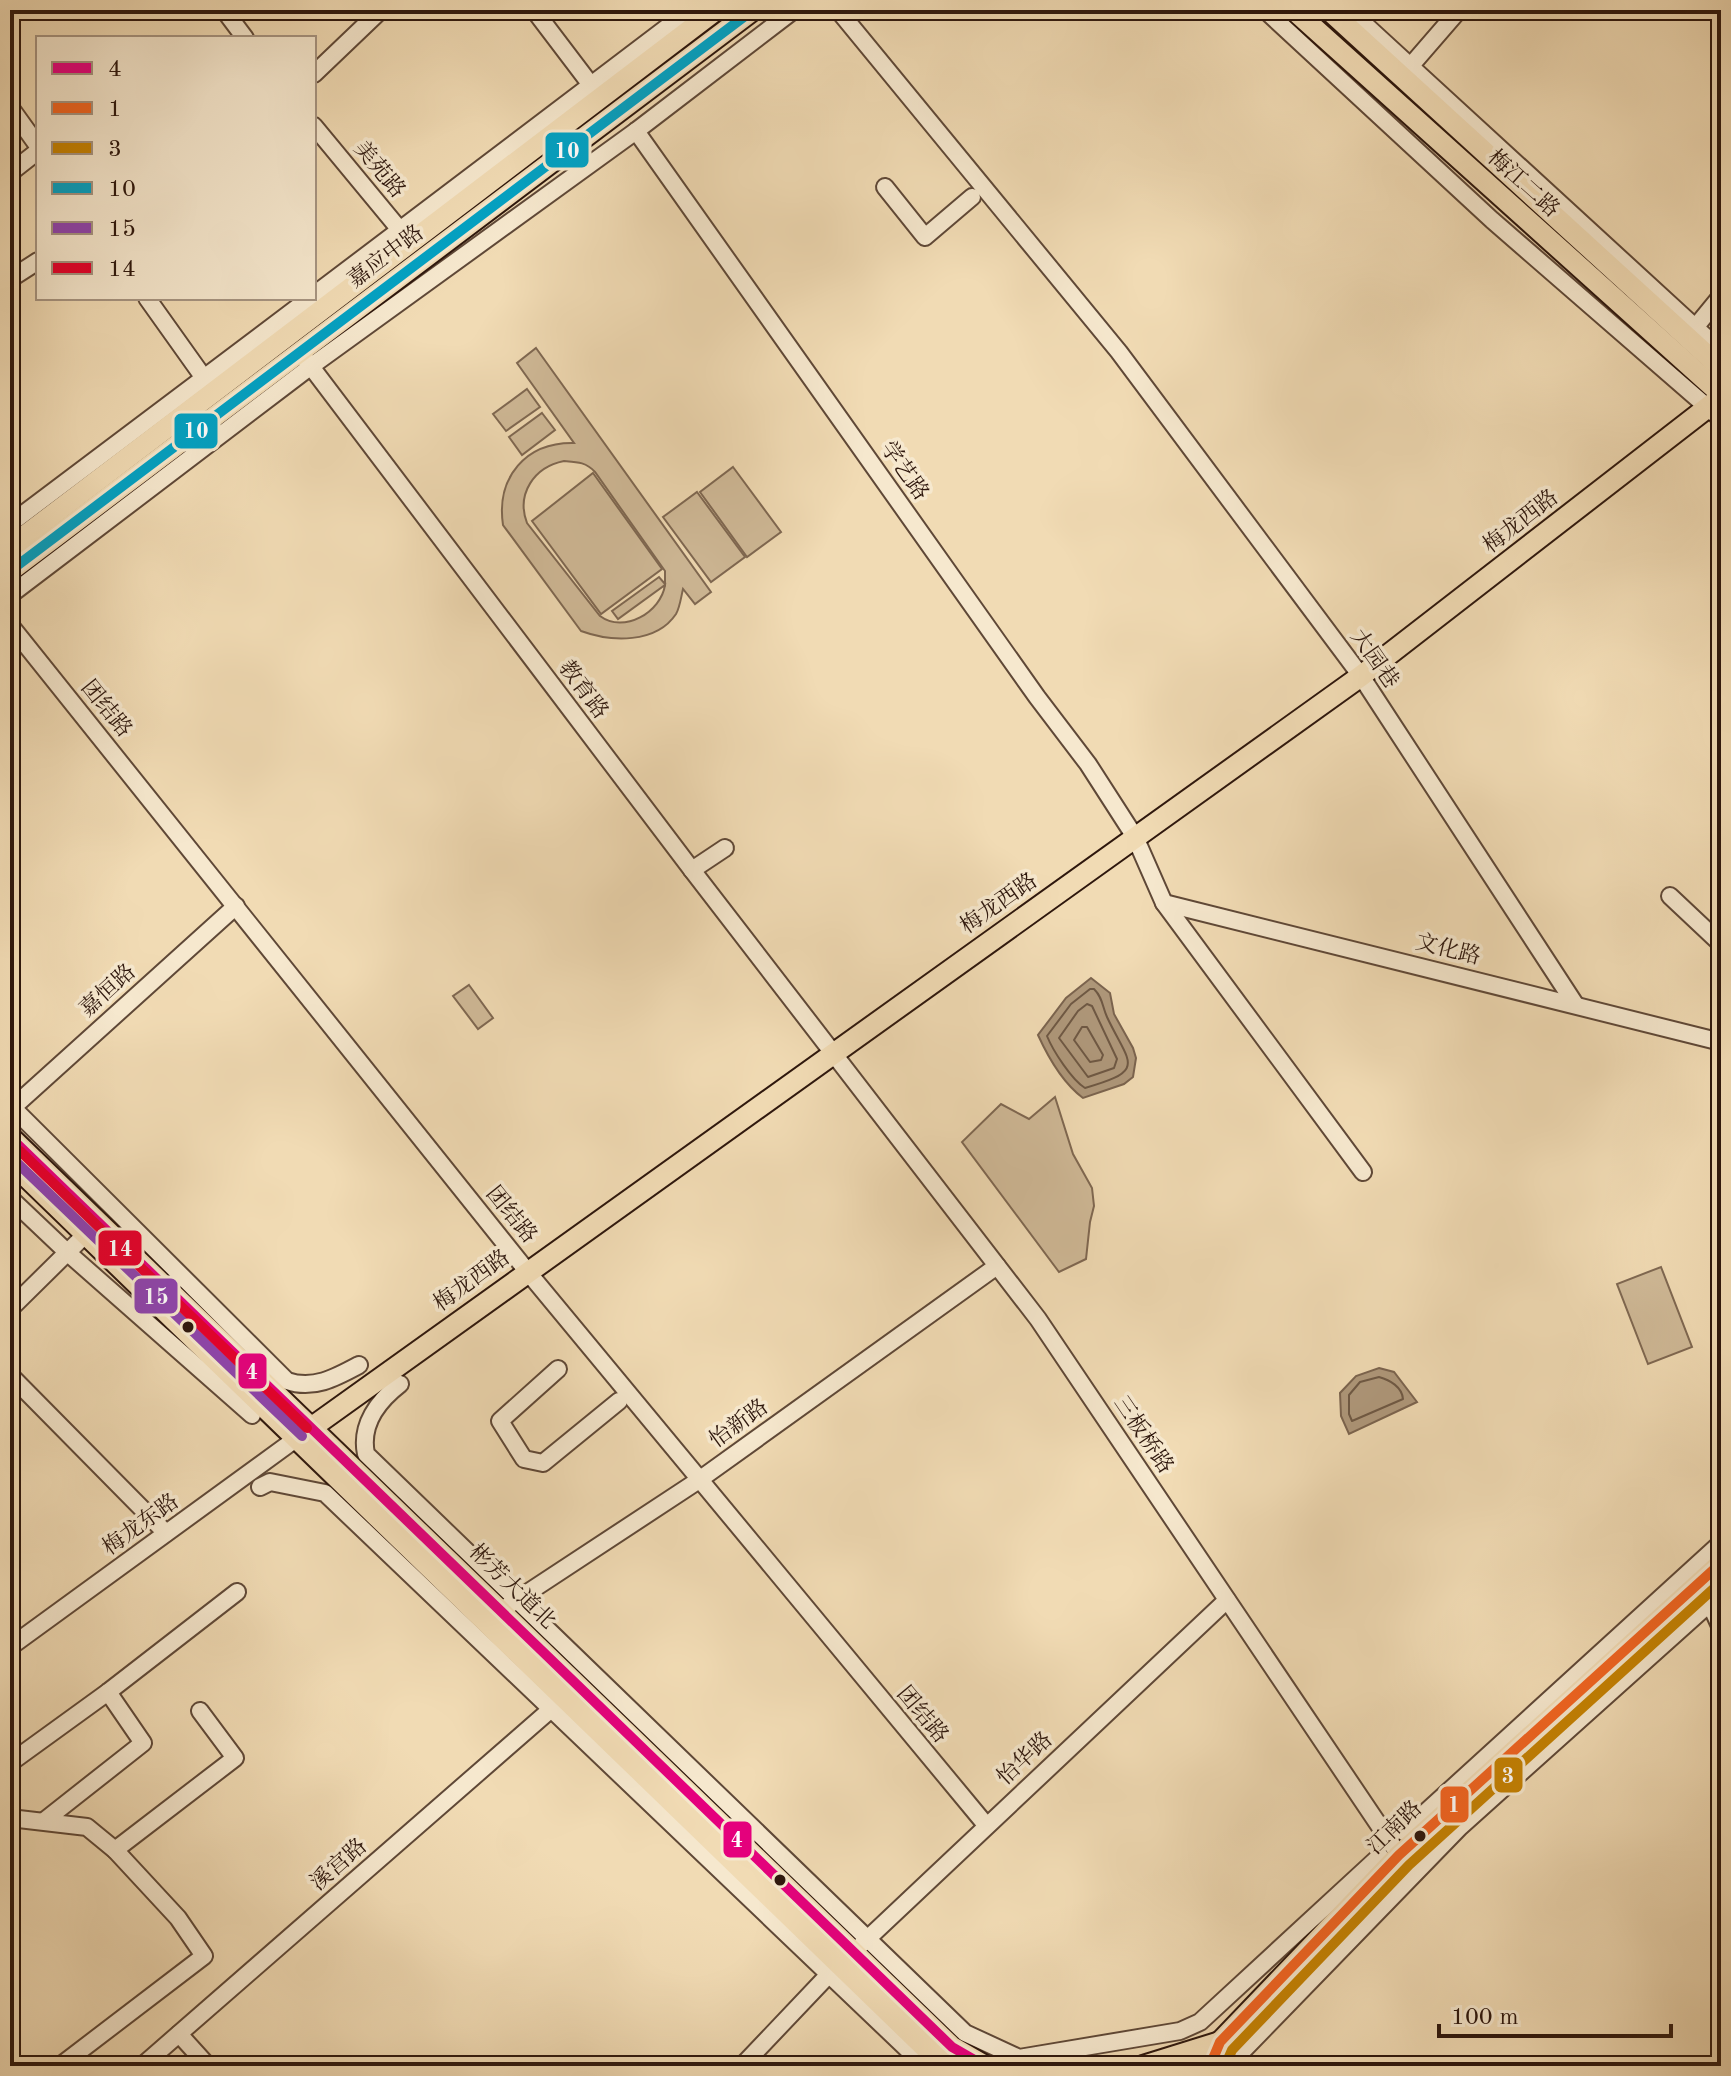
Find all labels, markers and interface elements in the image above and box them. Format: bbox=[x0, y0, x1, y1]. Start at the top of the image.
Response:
legend bbox=[36, 36, 316, 300]
text: 4 bbox=[108, 58, 122, 82]
text: 1 bbox=[108, 98, 122, 122]
line badge: 10 bbox=[544, 131, 590, 169]
street label: 美苑路 bbox=[349, 136, 410, 202]
text: 3 bbox=[108, 138, 122, 162]
text: 10 bbox=[554, 141, 580, 163]
street label: 梅江二路 bbox=[1483, 145, 1564, 222]
text: 10 bbox=[108, 178, 136, 202]
text: 15 bbox=[108, 218, 136, 242]
street label: 嘉应中路 bbox=[343, 220, 428, 292]
text: 14 bbox=[108, 258, 136, 282]
line badge: 10 bbox=[173, 412, 219, 450]
text: 10 bbox=[183, 421, 209, 443]
street label: 学艺路 bbox=[876, 437, 934, 504]
street label: 梅龙西路 bbox=[1478, 485, 1562, 558]
street label: 大园巷 bbox=[1346, 625, 1404, 692]
street label: 教育路 bbox=[554, 656, 613, 723]
street label: 团结路 bbox=[77, 675, 137, 742]
street label: 梅龙西路 bbox=[955, 868, 1041, 938]
street label: 文化路 bbox=[1413, 929, 1483, 969]
street label: 嘉恒路 bbox=[75, 959, 140, 1021]
street label: 团结路 bbox=[482, 1181, 542, 1248]
line badge: 14 bbox=[97, 1229, 143, 1267]
text: 14 bbox=[107, 1239, 133, 1261]
street label: 梅龙西路 bbox=[429, 1245, 514, 1316]
line badge: 15 bbox=[133, 1277, 179, 1315]
text: 15 bbox=[143, 1287, 169, 1309]
unlabelled marker bbox=[180, 1319, 196, 1335]
line badge: 4 bbox=[237, 1352, 268, 1390]
text: 4 bbox=[246, 1362, 258, 1384]
street label: 三板桥路 bbox=[1109, 1391, 1178, 1478]
street label: 怡新路 bbox=[705, 1394, 772, 1452]
street label: 梅龙东路 bbox=[98, 1489, 183, 1560]
street label: 彬芳大道北 bbox=[465, 1539, 561, 1633]
street label: 团结路 bbox=[892, 1681, 953, 1747]
street label: 怡华路 bbox=[992, 1727, 1057, 1790]
line badge: 3 bbox=[1493, 1756, 1524, 1794]
text: 3 bbox=[1502, 1766, 1514, 1788]
line badge: 1 bbox=[1439, 1785, 1470, 1824]
text: 1 bbox=[1448, 1795, 1460, 1817]
street label: 江南路 bbox=[1362, 1796, 1426, 1859]
line badge: 4 bbox=[722, 1820, 753, 1859]
unlabelled marker bbox=[1412, 1828, 1428, 1844]
text: 4 bbox=[731, 1830, 743, 1852]
street label: 溪宫路 bbox=[306, 1834, 371, 1895]
unlabelled marker bbox=[772, 1872, 788, 1888]
scale bar bbox=[1439, 1988, 1671, 2038]
text: 100 m bbox=[1451, 2006, 1519, 2030]

